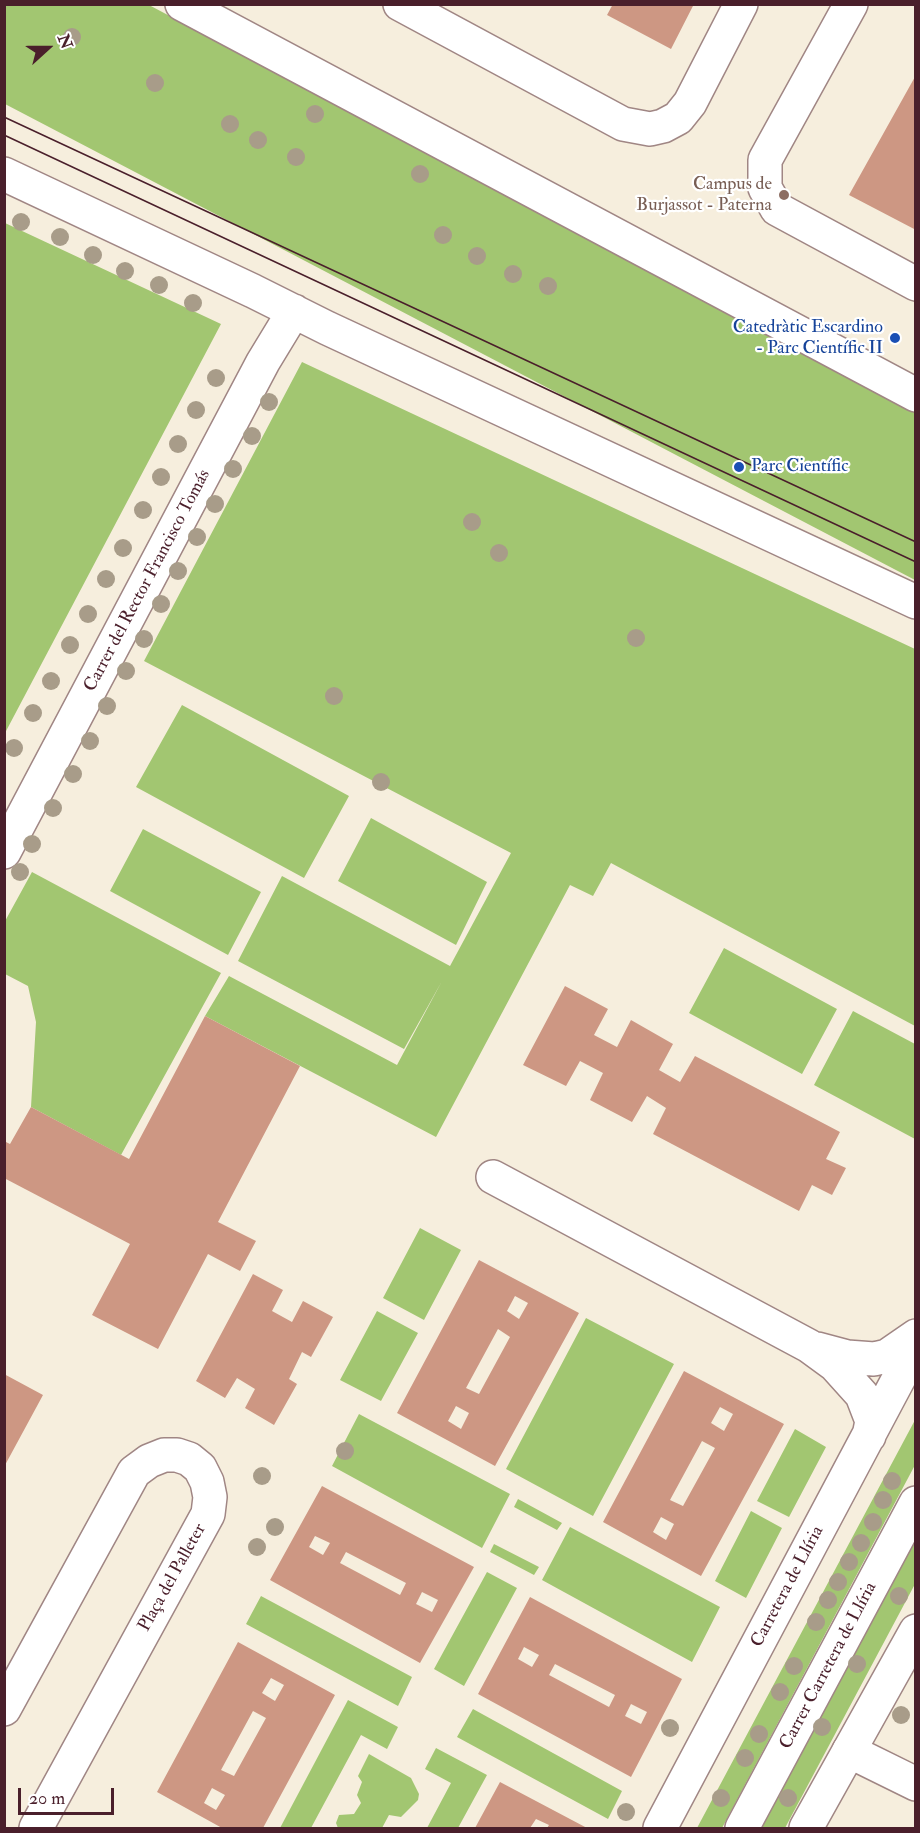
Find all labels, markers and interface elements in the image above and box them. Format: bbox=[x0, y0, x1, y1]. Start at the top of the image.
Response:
north arrow bbox=[18, 18, 78, 78]
text: N bbox=[53, 31, 77, 52]
place label: Campus de Burjassot - Paterna bbox=[636, 174, 772, 216]
marker: Campus de Burjassot - Paterna bbox=[777, 188, 791, 202]
place label: Catedràtic Escardino - Parc Científic II bbox=[733, 317, 883, 360]
marker: Catedràtic Escardino - Parc Científic II bbox=[888, 331, 902, 345]
place label: Parc Científic bbox=[751, 456, 848, 478]
marker: Parc Científic bbox=[732, 460, 746, 474]
street label: Carrer del Rector Francisco Tomás bbox=[80, 466, 216, 696]
street label: Plaça del Palleter bbox=[134, 1520, 212, 1636]
street label: Carretera de Llíria bbox=[747, 1523, 829, 1651]
street label: Carrer Carretera de Llíria bbox=[776, 1579, 882, 1753]
scale bar bbox=[21, 1776, 117, 1814]
text: 20 m bbox=[29, 1787, 65, 1810]

